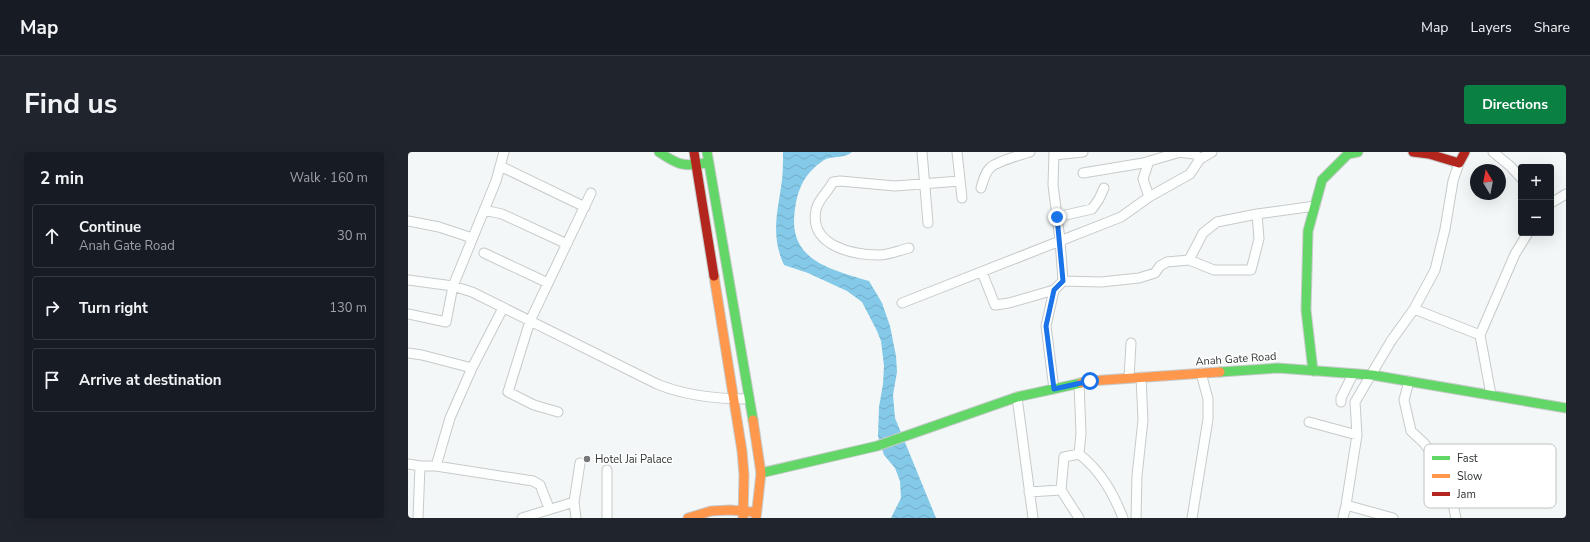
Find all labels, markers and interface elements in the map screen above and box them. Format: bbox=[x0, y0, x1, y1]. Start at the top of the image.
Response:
text: Map bbox=[20, 15, 58, 41]
text: Map bbox=[1421, 18, 1448, 37]
text: Layers bbox=[1470, 18, 1512, 37]
text: Share bbox=[1534, 18, 1570, 37]
text: Find us bbox=[24, 85, 118, 123]
button: Directions bbox=[1464, 85, 1566, 124]
north arrow bbox=[1470, 164, 1506, 200]
map controls bbox=[1518, 164, 1554, 236]
button: + bbox=[1518, 164, 1554, 200]
text: 2 min bbox=[40, 167, 84, 190]
text: Walk · 160 m bbox=[290, 169, 368, 187]
button: − bbox=[1518, 200, 1554, 236]
route end bbox=[1048, 208, 1066, 226]
text: Continue bbox=[79, 217, 141, 237]
icon: ahead bbox=[41, 225, 63, 247]
text: 30 m bbox=[337, 227, 367, 245]
text: Anah Gate Road bbox=[79, 237, 175, 255]
icon: right bbox=[41, 297, 63, 319]
text: Turn right bbox=[79, 298, 148, 318]
text: 130 m bbox=[329, 299, 367, 317]
street label: Anah Gate Road bbox=[1195, 349, 1277, 369]
icon: arrive bbox=[41, 369, 63, 391]
text: Arrive at destination bbox=[79, 370, 222, 390]
route start bbox=[1081, 372, 1099, 390]
legend bbox=[1424, 444, 1556, 508]
text: Fast bbox=[1457, 451, 1478, 466]
place label: Hotel Jai Palace bbox=[595, 452, 673, 467]
marker: Hotel Jai Palace bbox=[582, 454, 592, 464]
text: Slow bbox=[1457, 469, 1482, 484]
text: Jam bbox=[1456, 487, 1476, 502]

